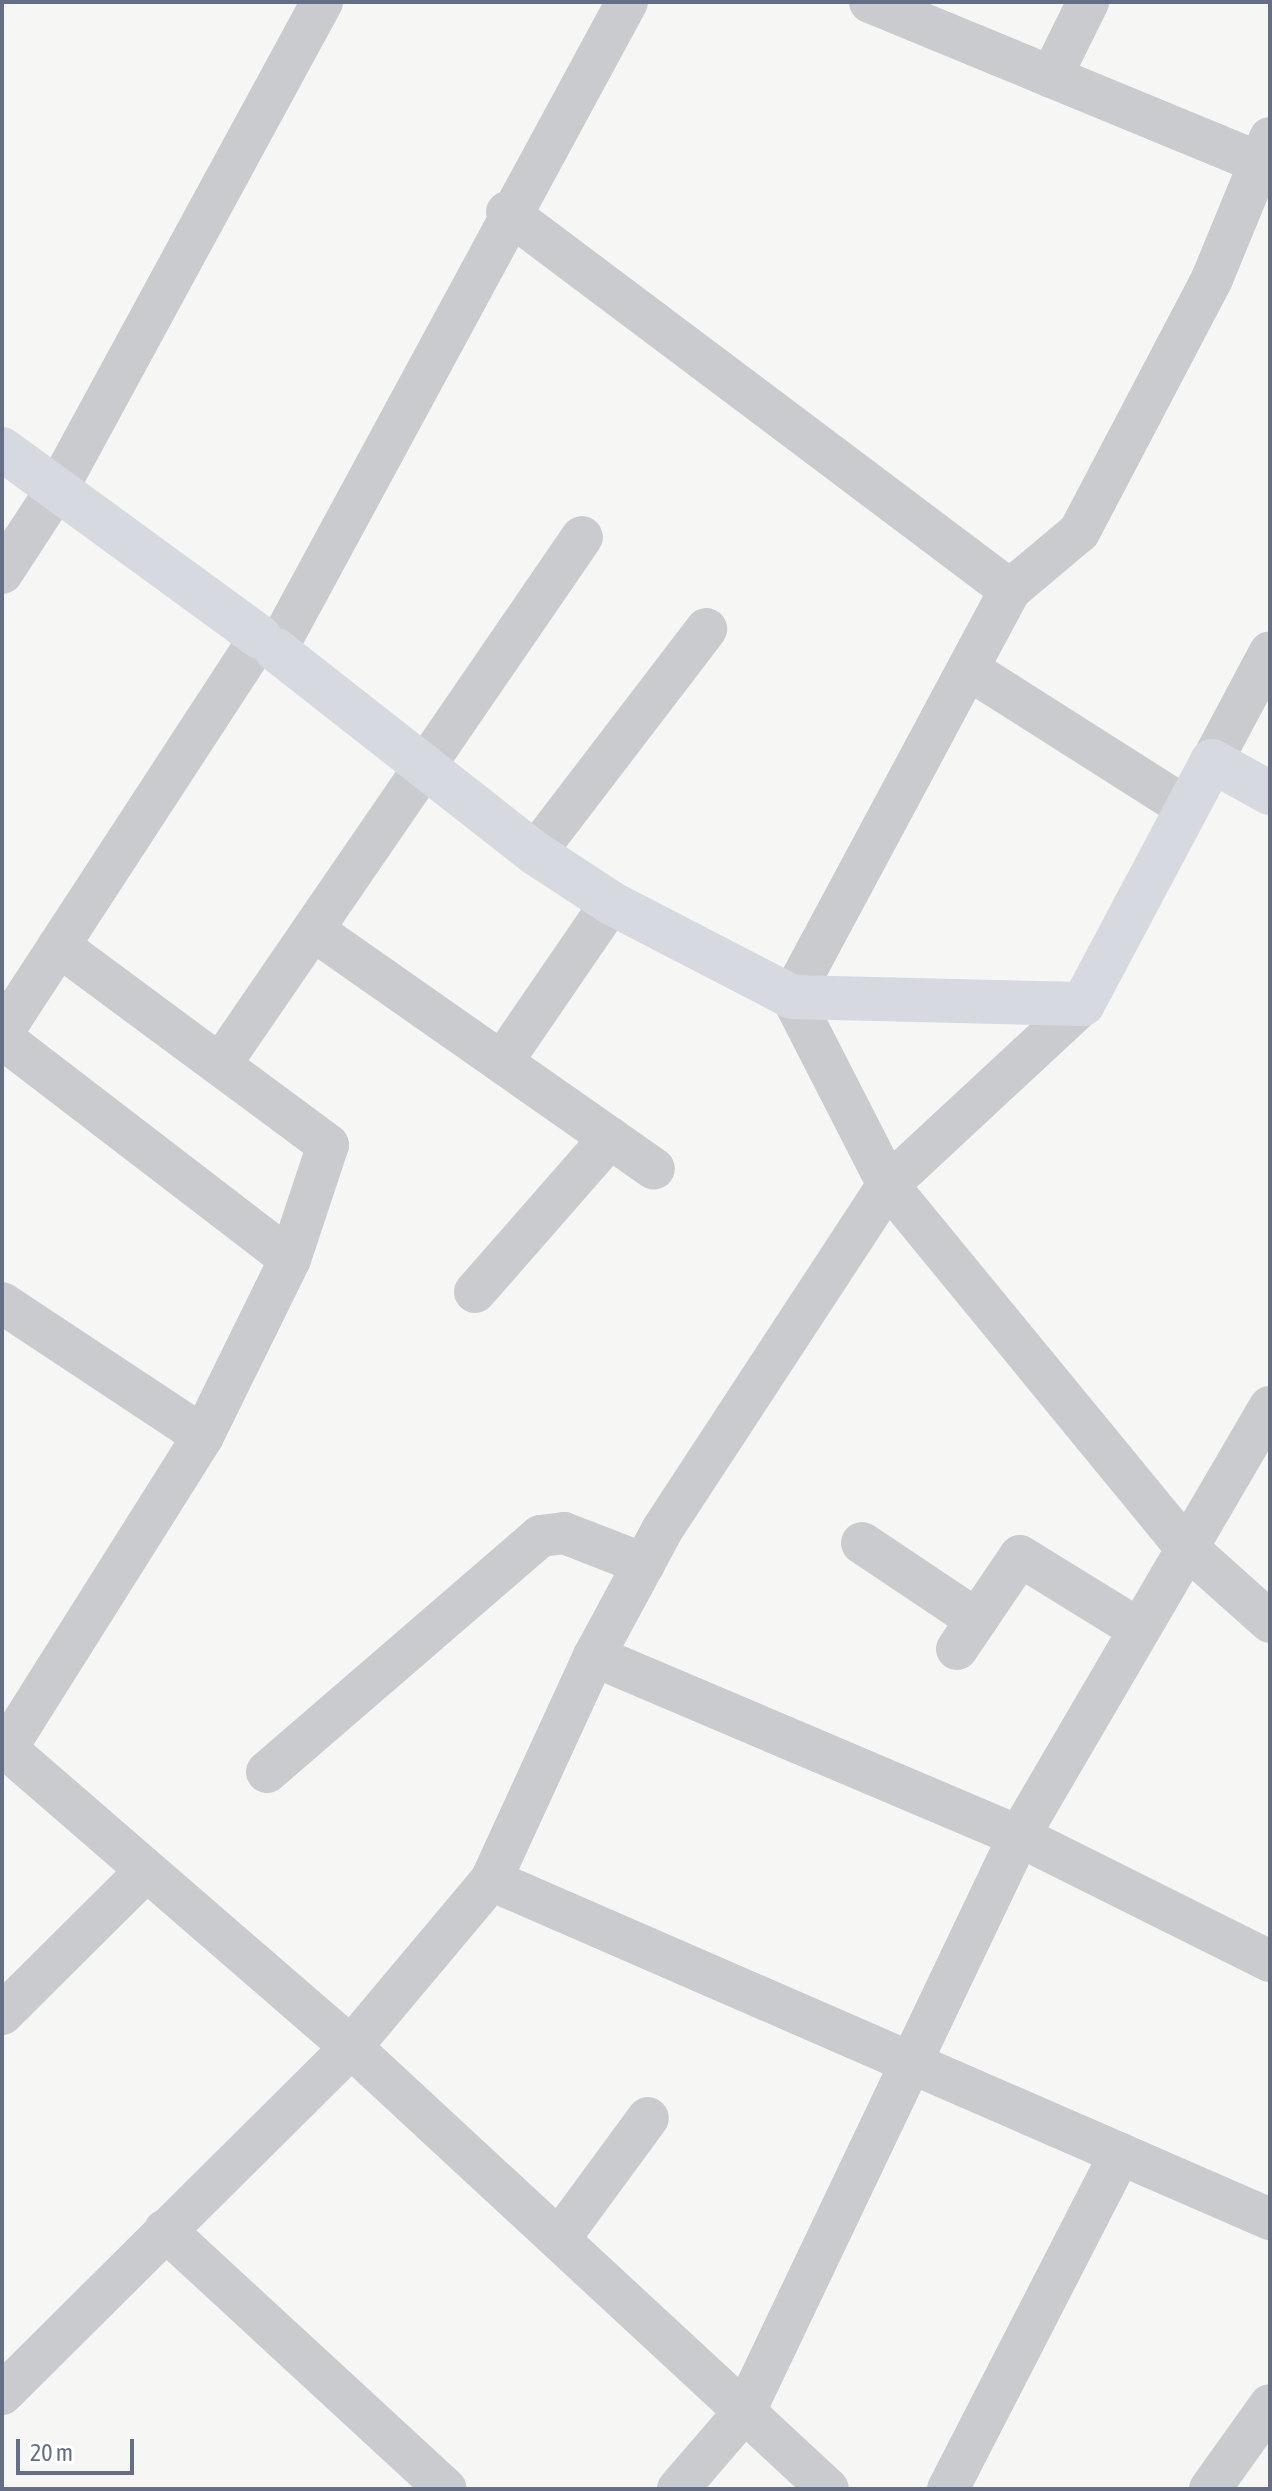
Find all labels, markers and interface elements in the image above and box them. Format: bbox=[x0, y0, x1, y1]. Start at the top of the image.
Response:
scale bar bbox=[20, 2423, 138, 2473]
text: 20 m bbox=[30, 2439, 73, 2466]

